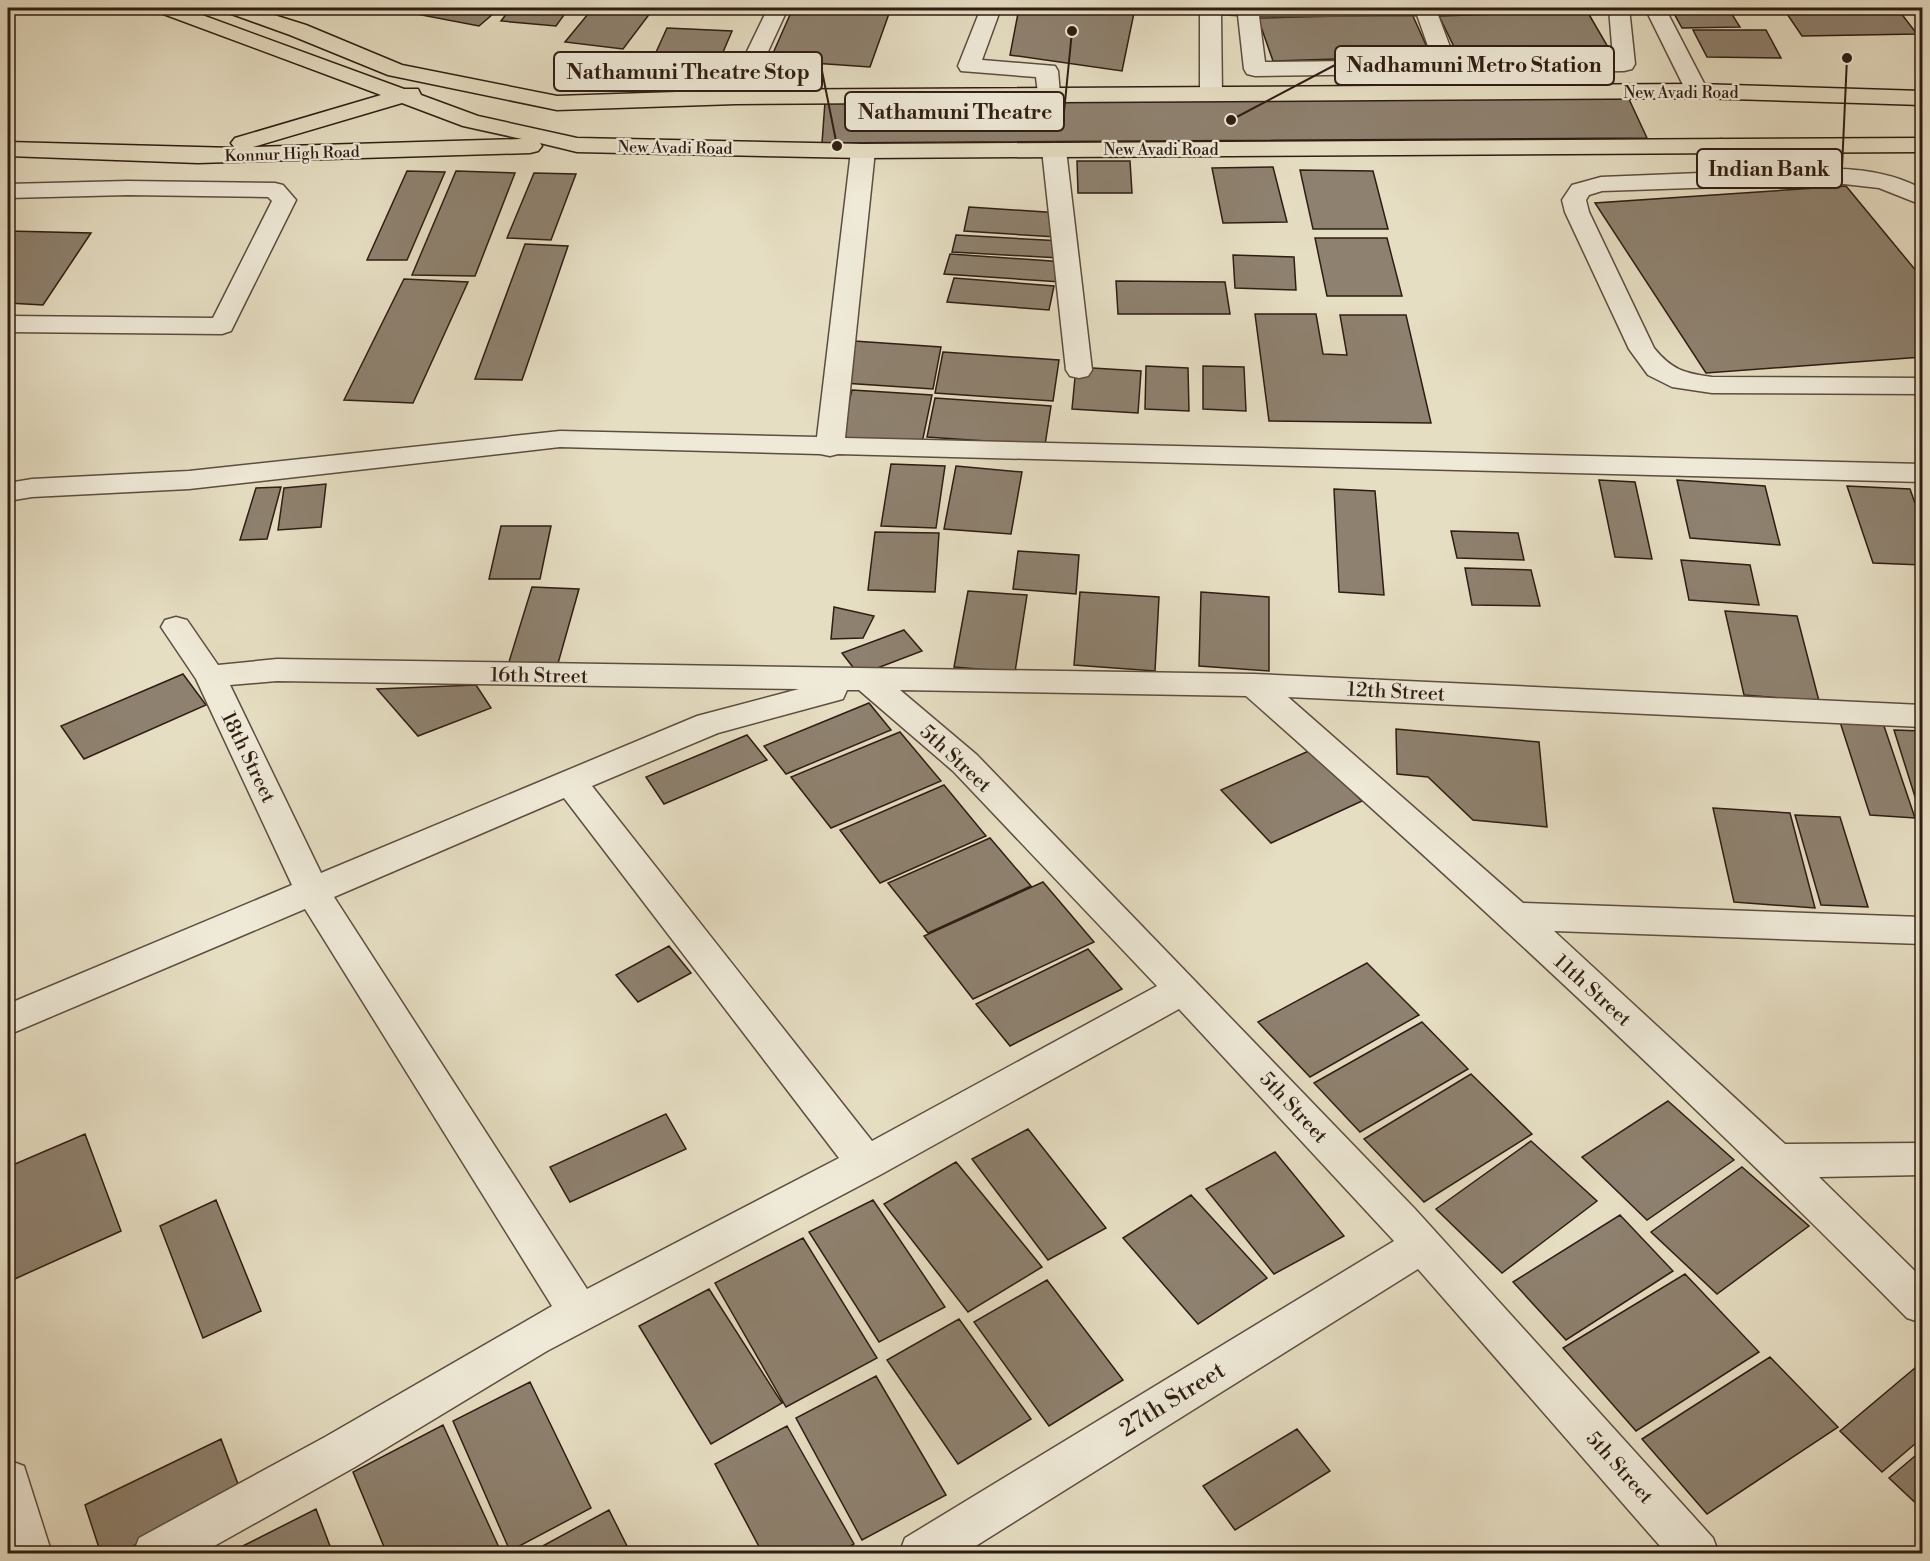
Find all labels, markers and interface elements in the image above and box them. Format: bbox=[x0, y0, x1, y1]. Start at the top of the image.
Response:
callout: Nadhamuni Metro Station bbox=[1335, 46, 1614, 85]
callout: Nathamuni Theatre Stop bbox=[554, 52, 822, 91]
text: Nadhamuni Metro Station bbox=[1346, 53, 1602, 79]
text: Nathamuni Theatre Stop bbox=[566, 60, 810, 86]
street label: New Avadi Road bbox=[1623, 83, 1739, 103]
callout: Nathamuni Theatre bbox=[845, 92, 1064, 131]
text: Nathamuni Theatre bbox=[858, 100, 1052, 126]
street label: New Avadi Road bbox=[617, 137, 733, 159]
street label: New Avadi Road bbox=[1103, 140, 1219, 160]
street label: Konnur High Road bbox=[224, 142, 360, 166]
callout: Indian Bank bbox=[1697, 149, 1842, 188]
text: Indian Bank bbox=[1708, 157, 1831, 183]
street label: 16th Street bbox=[490, 663, 588, 690]
street label: 12th Street bbox=[1346, 677, 1446, 708]
street label: 18th Street bbox=[215, 708, 280, 807]
street label: 5th Street bbox=[914, 720, 996, 798]
street label: 11th Street bbox=[1548, 950, 1636, 1032]
street label: 5th Street bbox=[1254, 1067, 1332, 1149]
street label: 27th Street bbox=[1114, 1355, 1231, 1444]
street label: 5th Street bbox=[1580, 1427, 1658, 1509]

